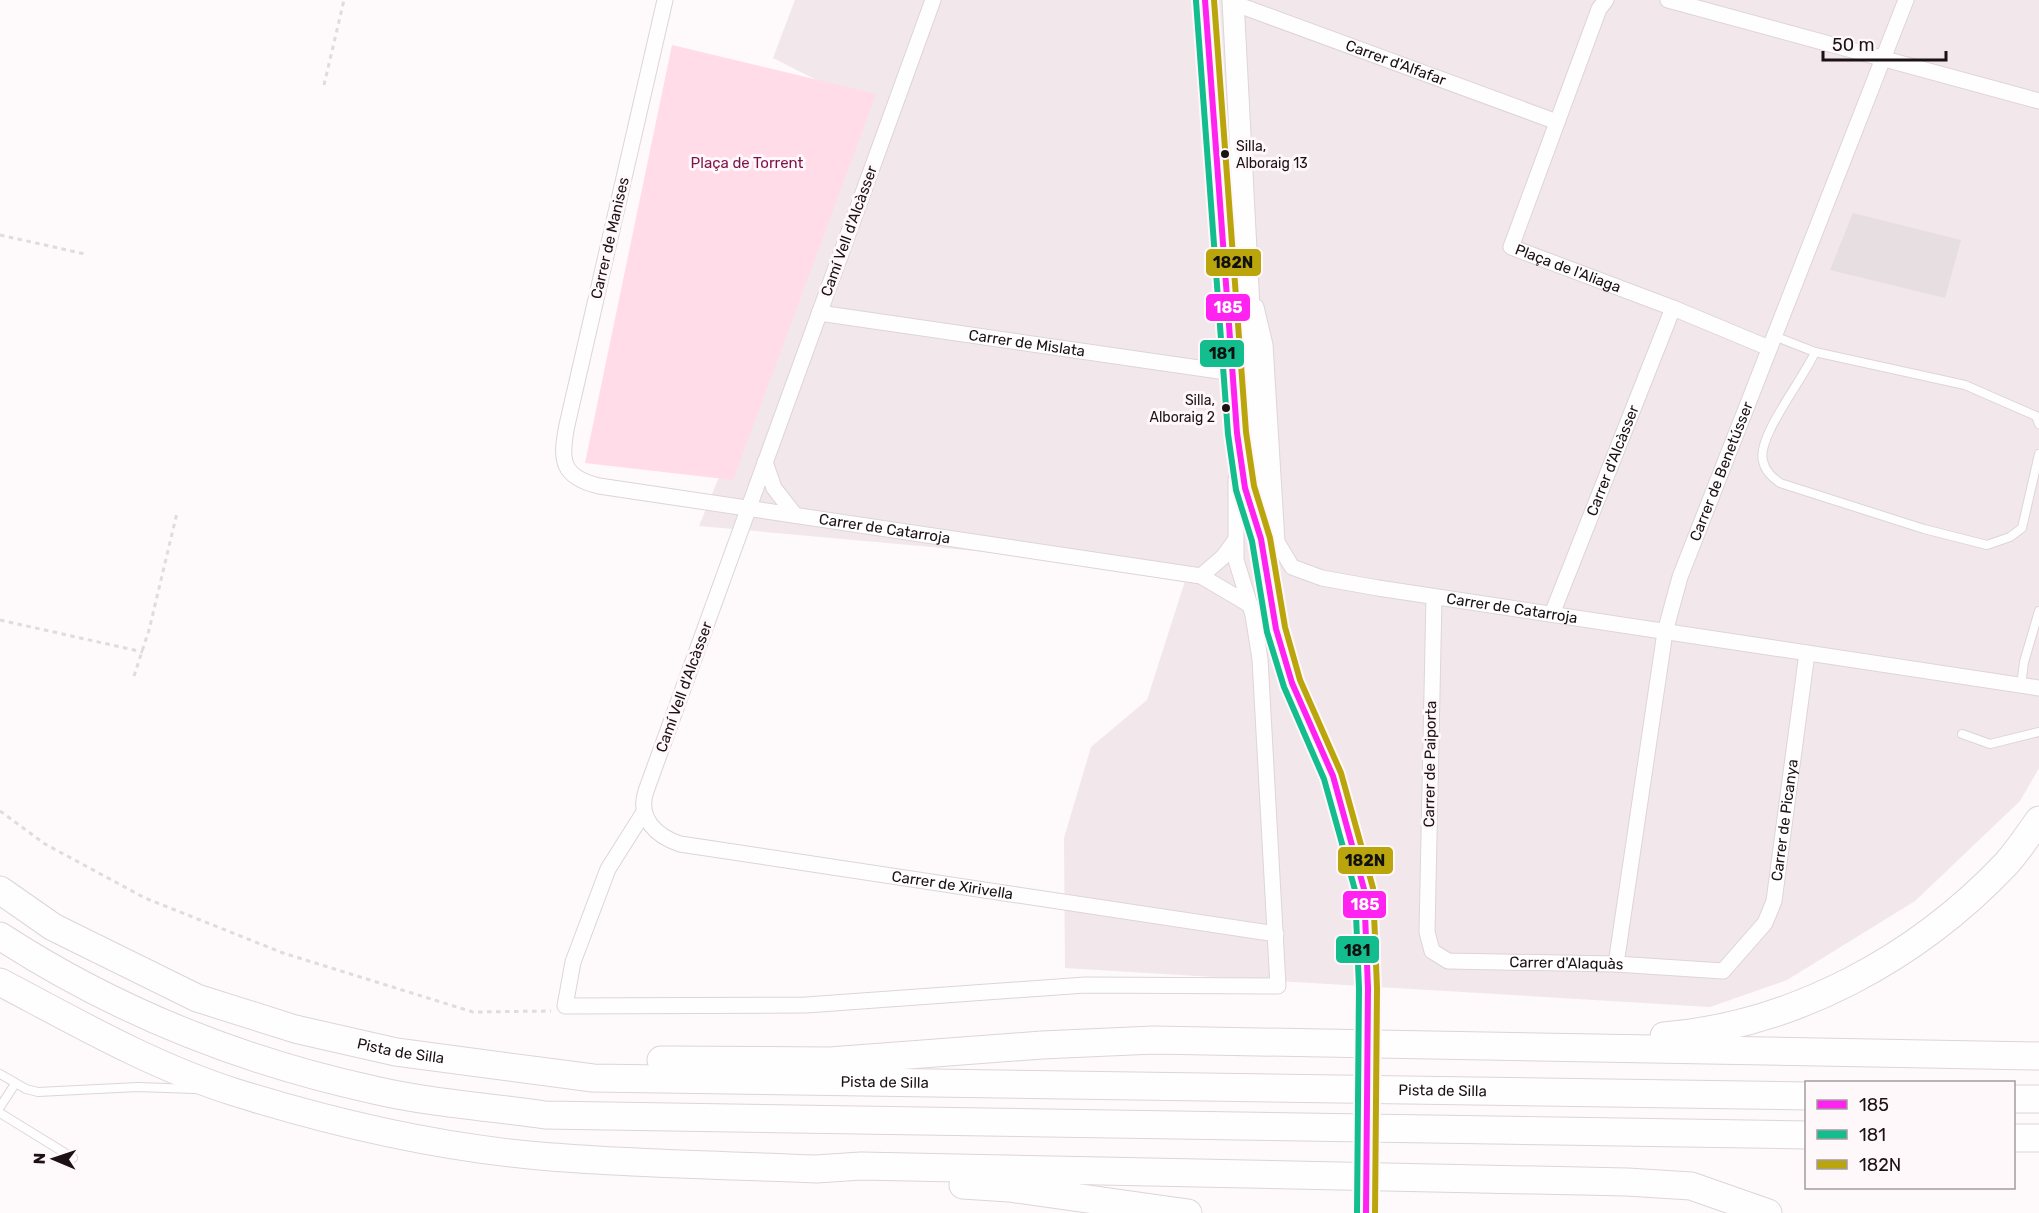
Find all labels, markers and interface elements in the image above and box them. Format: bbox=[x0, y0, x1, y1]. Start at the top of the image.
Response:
scale bar bbox=[1823, 24, 1946, 62]
text: 50 m bbox=[1832, 34, 1875, 56]
street label: Carrer d'Alfafar bbox=[1343, 36, 1449, 90]
place label: Silla, Alboraig 13 bbox=[1236, 138, 1308, 172]
marker: Silla, Alboraig 13 bbox=[1219, 148, 1231, 160]
park label: Plaça de Torrent bbox=[691, 154, 804, 172]
street label: Camí Vell d'Alcàsser bbox=[817, 163, 881, 299]
street label: Carrer de Manises bbox=[587, 175, 633, 301]
street label: Plaça de l'Aliaga bbox=[1513, 240, 1623, 297]
line badge: 182N bbox=[1205, 248, 1262, 277]
text: 182N bbox=[1213, 253, 1253, 272]
line badge: 185 bbox=[1205, 293, 1251, 322]
text: 185 bbox=[1213, 298, 1243, 317]
street label: Carrer de Mislata bbox=[967, 326, 1086, 360]
line badge: 181 bbox=[1199, 339, 1245, 368]
text: 181 bbox=[1209, 344, 1235, 363]
place label: Silla, Alboraig 2 bbox=[1150, 392, 1215, 426]
street label: Carrer de Benetússer bbox=[1686, 399, 1757, 544]
marker: Silla, Alboraig 2 bbox=[1220, 402, 1232, 414]
street label: Carrer d'Alcàsser bbox=[1583, 402, 1643, 519]
street label: Carrer de Catarroja bbox=[818, 510, 951, 547]
street label: Carrer de Catarroja bbox=[1445, 589, 1579, 627]
street label: Camí Vell d'Alcàsser bbox=[652, 619, 716, 755]
street label: Carrer de Paiporta bbox=[1420, 700, 1440, 828]
street label: Carrer de Picanya bbox=[1768, 758, 1802, 882]
line badge: 182N bbox=[1337, 846, 1394, 875]
text: 182N bbox=[1345, 851, 1385, 870]
street label: Carrer de Xirivella bbox=[891, 867, 1014, 903]
line badge: 185 bbox=[1342, 890, 1387, 919]
text: 185 bbox=[1350, 895, 1380, 914]
line badge: 181 bbox=[1335, 935, 1380, 964]
text: 181 bbox=[1344, 941, 1370, 960]
street label: Carrer d'Alaquàs bbox=[1509, 953, 1624, 973]
street label: Pista de Silla bbox=[355, 1034, 445, 1067]
street label: Pista de Silla bbox=[840, 1073, 929, 1092]
street label: Pista de Silla bbox=[1398, 1081, 1487, 1100]
legend bbox=[1805, 1081, 2015, 1189]
text: 185 bbox=[1859, 1094, 1889, 1116]
text: 181 bbox=[1859, 1124, 1886, 1146]
north arrow bbox=[24, 1129, 84, 1189]
text: N bbox=[30, 1152, 49, 1165]
text: 182N bbox=[1859, 1154, 1901, 1176]

